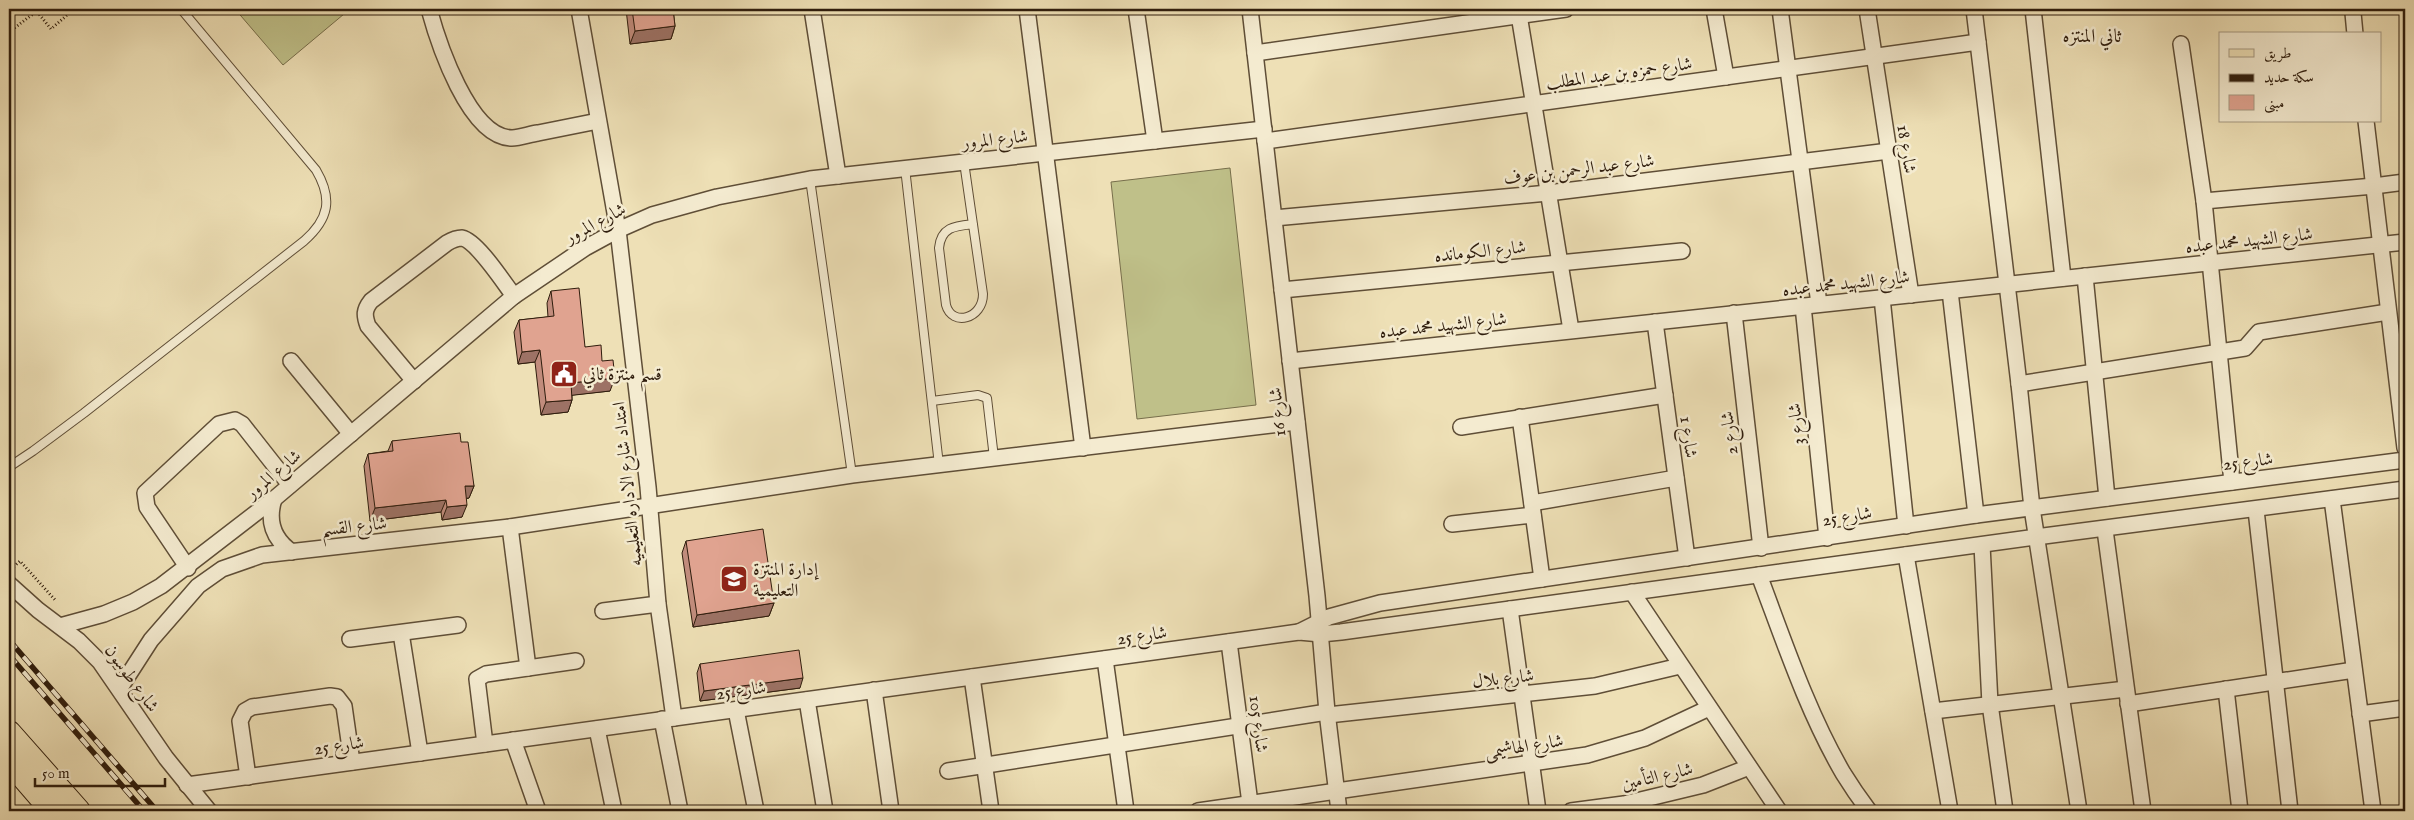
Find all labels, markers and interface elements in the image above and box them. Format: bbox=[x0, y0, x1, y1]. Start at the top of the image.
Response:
district label: ثاني المنتزه bbox=[2062, 25, 2122, 51]
legend bbox=[2219, 32, 2382, 122]
text: طريق bbox=[2264, 44, 2291, 63]
street label: شارع حمزه بن عبد المطلب bbox=[1545, 53, 1694, 98]
text: سكة حديد bbox=[2264, 68, 2314, 87]
text: مبنى bbox=[2264, 94, 2284, 114]
street label: شارع 18 bbox=[1888, 123, 1921, 176]
street label: شارع المرور bbox=[959, 126, 1029, 158]
street label: شارع عبد الرحمن بن عوف bbox=[1503, 150, 1656, 193]
street label: شارع المرور bbox=[559, 199, 631, 253]
street label: شارع الشهيد محمد عبده bbox=[2184, 223, 2314, 262]
street label: شارع الكومانده bbox=[1433, 236, 1527, 271]
street label: شارع الشهيد محمد عبده bbox=[1781, 266, 1911, 305]
street label: شارع الشهيد محمد عبده bbox=[1378, 308, 1508, 347]
public building icon: قسم منتزة ثاني bbox=[549, 359, 579, 389]
place label: قسم منتزة ثاني bbox=[583, 364, 662, 392]
street label: شارع 16 bbox=[1264, 386, 1295, 438]
street label: امتداد شارع الاداره التعليميه bbox=[608, 400, 651, 567]
street label: شارع 3 bbox=[1784, 402, 1813, 446]
street label: شارع 2 bbox=[1716, 410, 1747, 456]
street label: شارع 1 bbox=[1671, 415, 1702, 460]
street label: شارع المرور bbox=[240, 445, 308, 508]
street label: شارع 25 bbox=[2222, 448, 2275, 479]
street label: شارع 25 bbox=[1821, 502, 1874, 535]
street label: شارع القسم bbox=[320, 513, 389, 547]
place label: إدارة المنتزة التعليمية bbox=[753, 559, 819, 603]
school or university icon: إدارة المنتزة التعليمية bbox=[719, 564, 749, 594]
street label: شارع 25 bbox=[1116, 622, 1169, 653]
street label: شارع طوسون bbox=[97, 640, 163, 719]
street label: شارع بلال bbox=[1471, 665, 1535, 696]
street label: شارع 25 bbox=[715, 677, 768, 708]
street label: شارع 105 bbox=[1241, 694, 1272, 754]
street label: شارع الهاشيمى bbox=[1483, 730, 1566, 767]
street label: شارع 25 bbox=[313, 732, 366, 763]
scale bar bbox=[35, 755, 165, 787]
street label: شارع التأمين bbox=[1619, 755, 1696, 799]
text: 50 m bbox=[42, 764, 70, 783]

